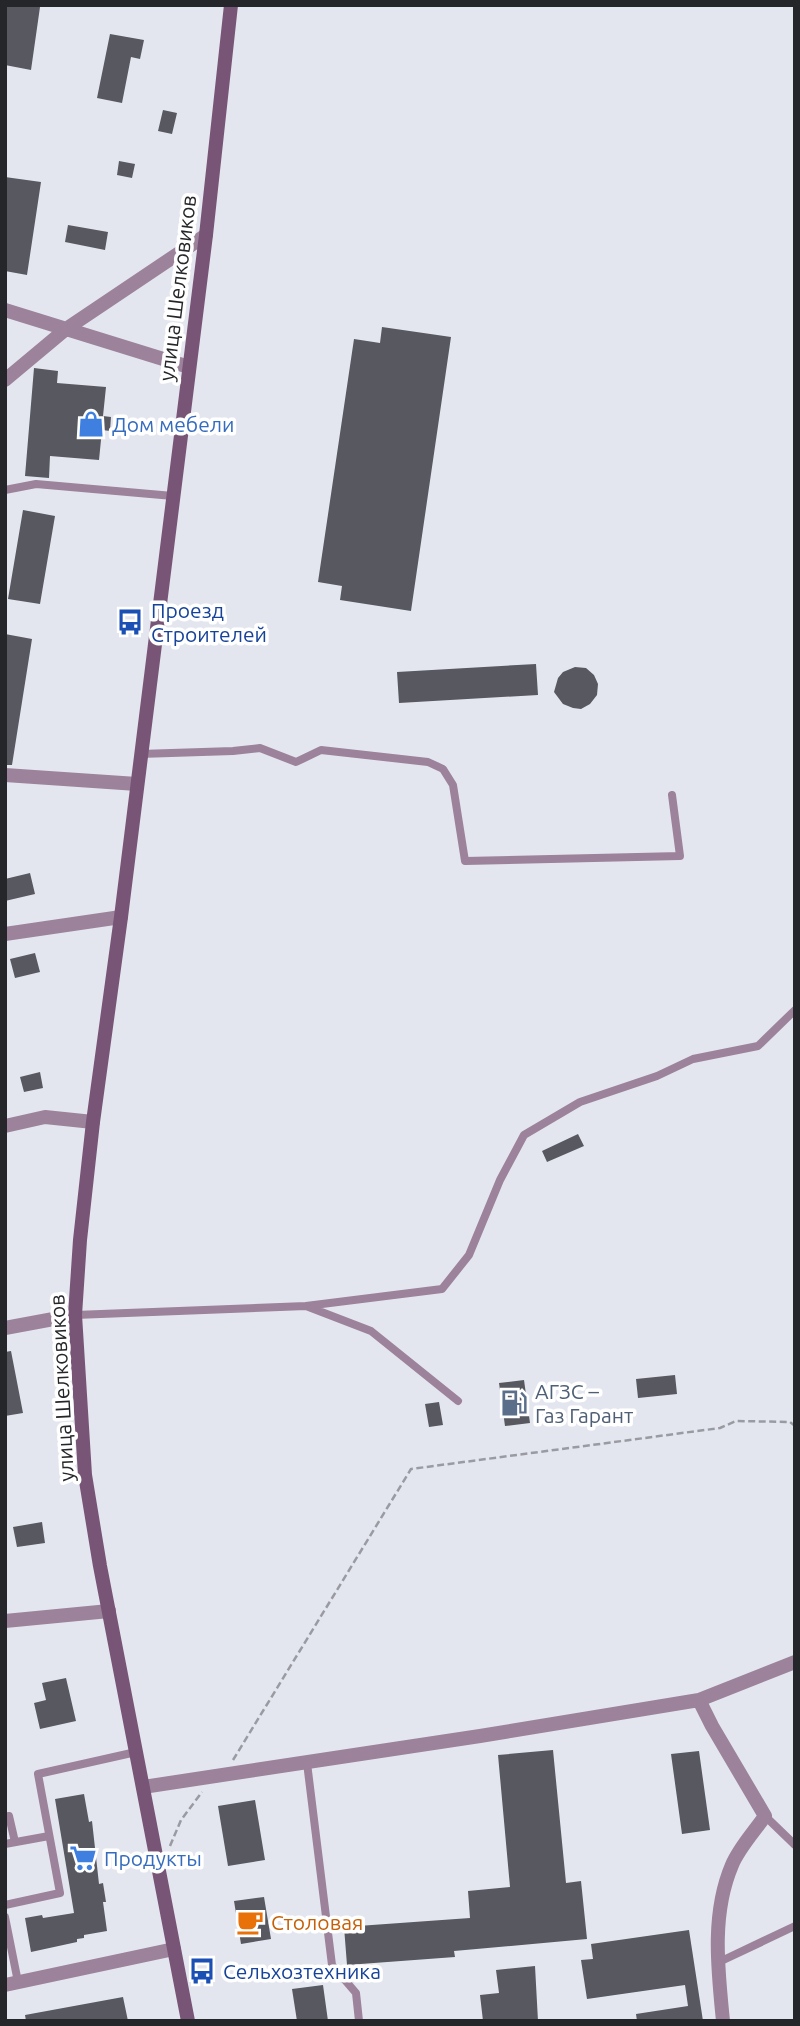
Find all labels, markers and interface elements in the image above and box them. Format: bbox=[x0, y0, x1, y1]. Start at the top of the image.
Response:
street label: улица Шелковиков bbox=[154, 193, 200, 383]
shop icon: Дом мебели bbox=[76, 409, 106, 439]
place label: Дом мебели bbox=[112, 412, 234, 436]
place label: Проезд Строителей bbox=[151, 598, 267, 646]
bus stop icon: Проезд Строителей bbox=[115, 607, 145, 637]
street label: улица Шелковиков bbox=[44, 1294, 78, 1482]
place label: АГЗС – Газ Гарант bbox=[535, 1379, 634, 1427]
fuel station icon: АГЗС – Газ Гарант bbox=[499, 1388, 529, 1418]
supermarket icon: Продукты bbox=[68, 1843, 98, 1873]
place label: Продукты bbox=[104, 1846, 202, 1870]
cafe icon: Столовая bbox=[235, 1907, 265, 1937]
place label: Столовая bbox=[271, 1910, 363, 1934]
bus stop icon: Сельхозтехника bbox=[187, 1956, 217, 1986]
place label: Сельхозтехника bbox=[223, 1959, 381, 1983]

